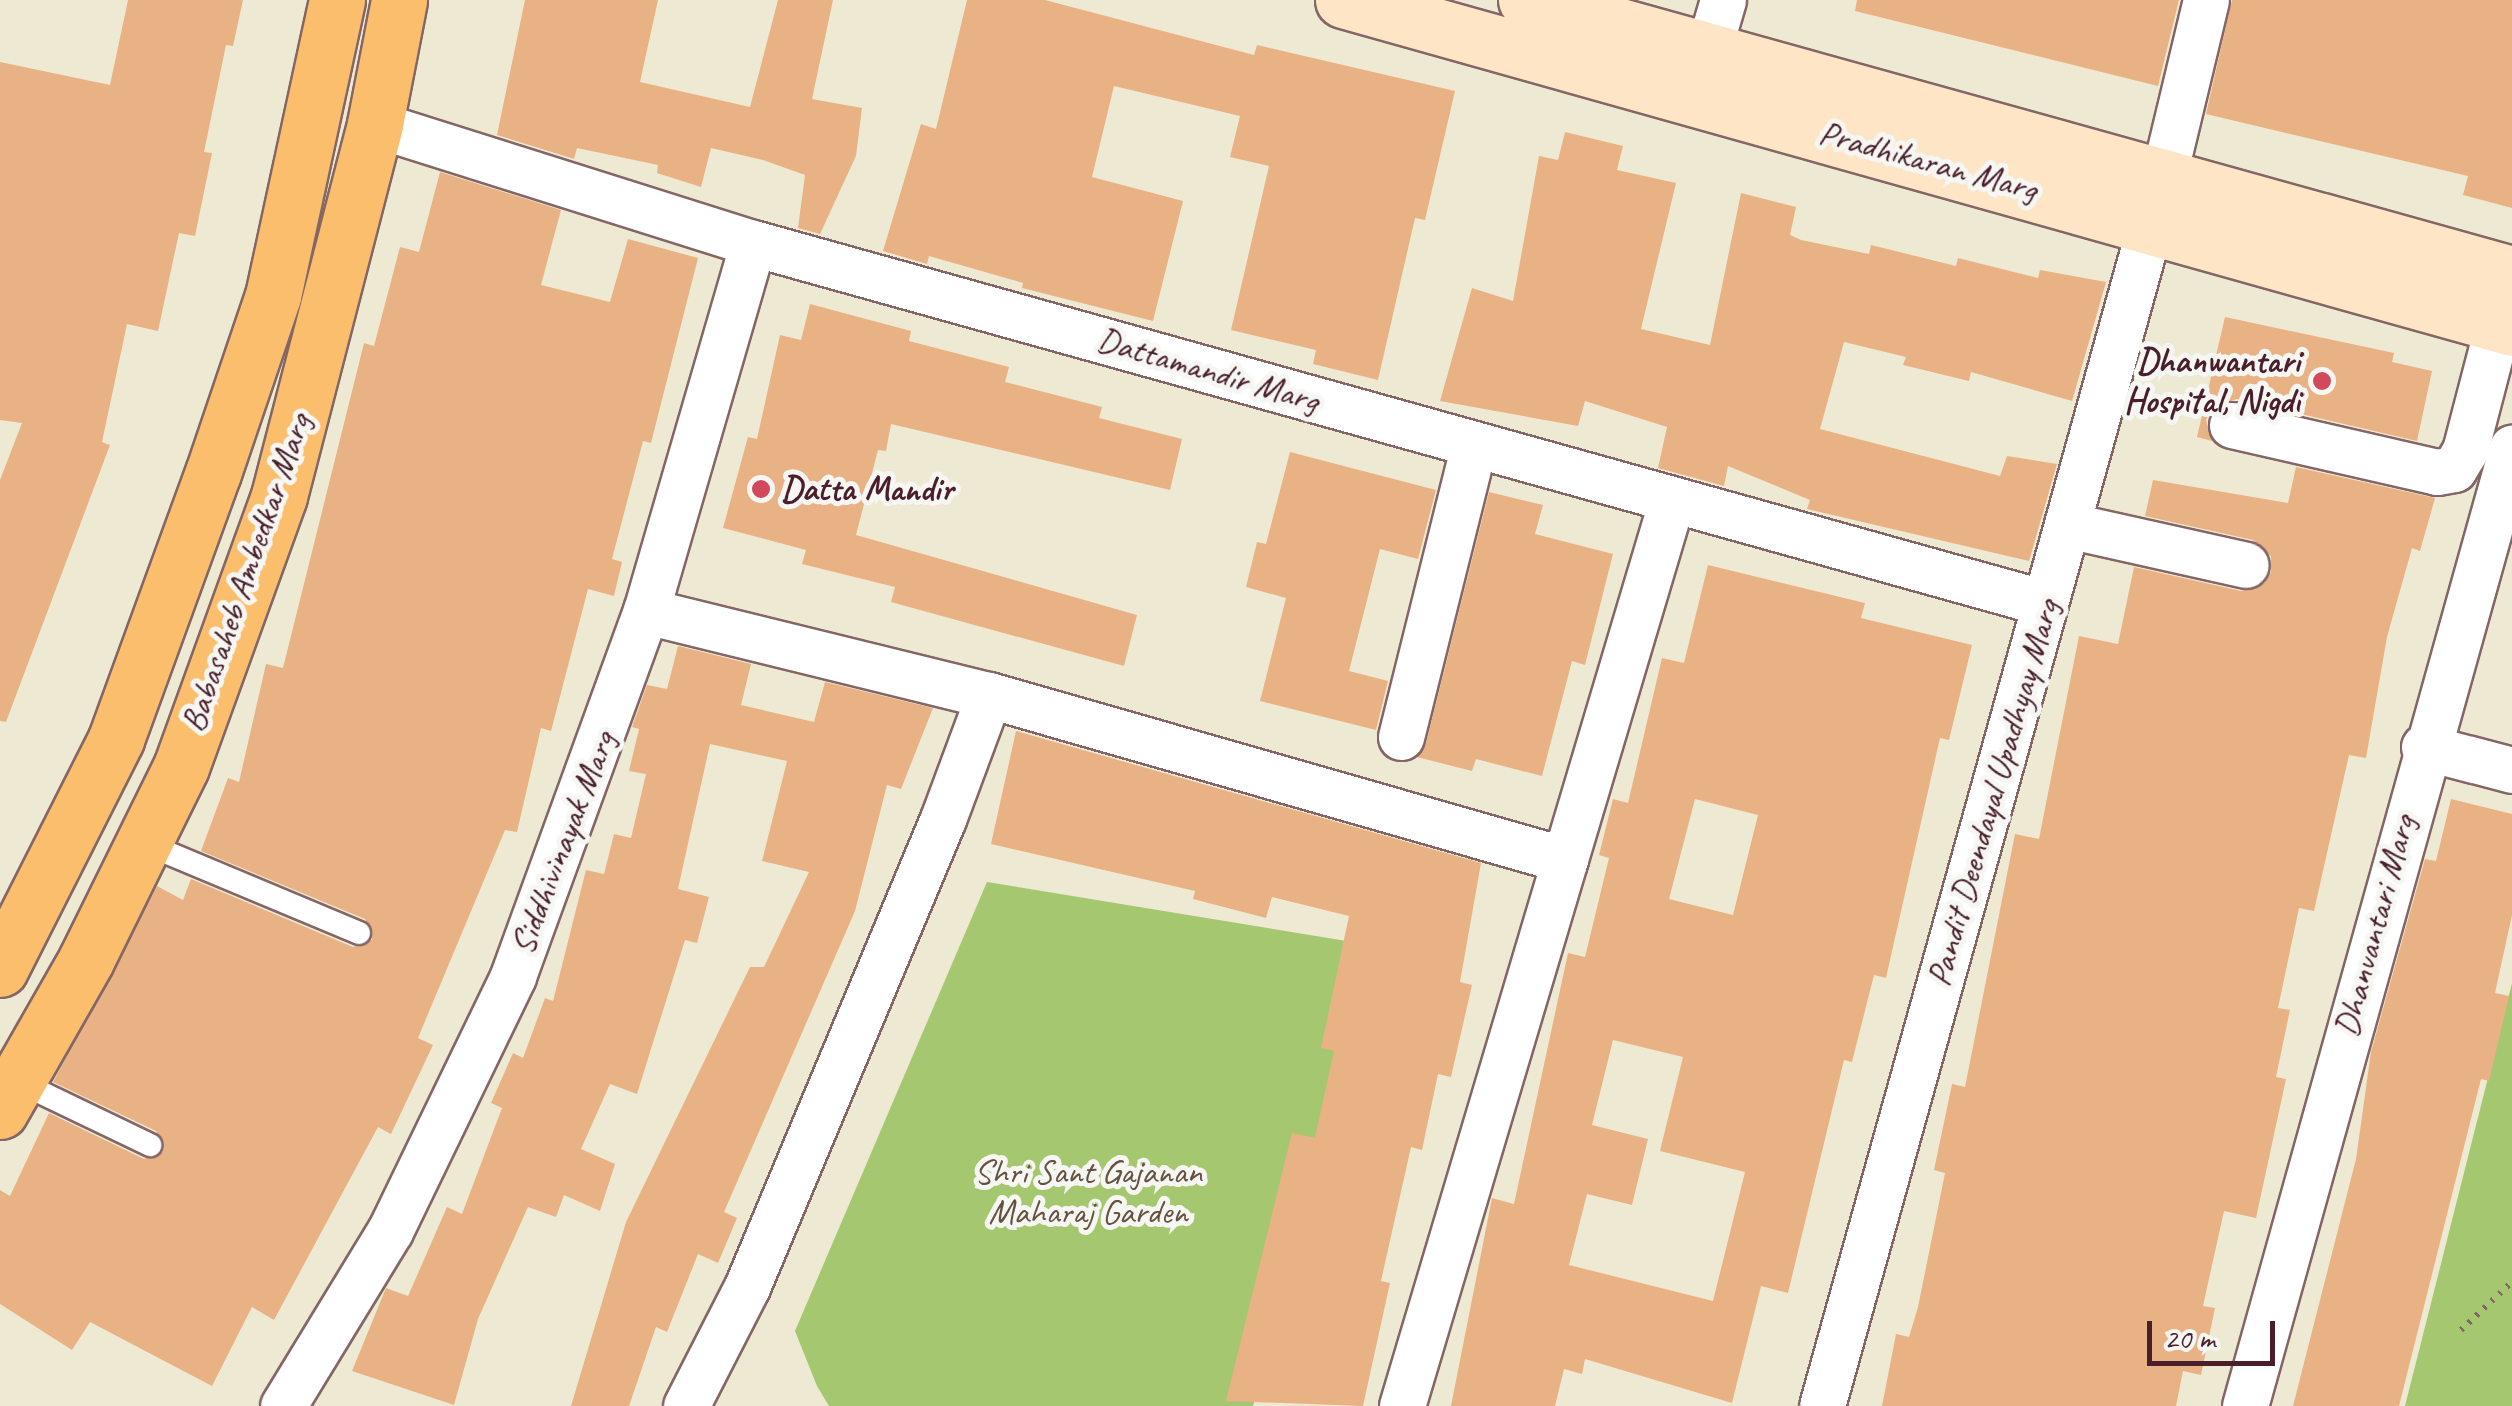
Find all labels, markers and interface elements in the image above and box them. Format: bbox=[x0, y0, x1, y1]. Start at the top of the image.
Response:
street label: Pradhikaran Marg bbox=[1814, 112, 2042, 210]
street label: Dattamandir Marg bbox=[1092, 318, 1324, 422]
place label: Dhanwantari Hospital, Nigdi bbox=[2124, 340, 2300, 422]
marker: Dhanwantari Hospital, Nigdi bbox=[2309, 368, 2335, 394]
street label: Babasaheb Ambedkar Marg bbox=[172, 410, 320, 736]
place label: Datta Mandir bbox=[781, 468, 954, 510]
marker: Datta Mandir bbox=[750, 478, 772, 500]
street label: Pandit Deendayal Upadhyay Marg bbox=[1917, 594, 2069, 992]
street label: Siddhivinayak Marg bbox=[501, 725, 625, 961]
street label: Dhanvantari Marg bbox=[2325, 810, 2425, 1042]
park label: Shri Sant Gajanan Maharaj Garden bbox=[974, 1151, 1202, 1233]
scale bar bbox=[2152, 1301, 2280, 1363]
text: 20 m bbox=[2164, 1319, 2215, 1357]

